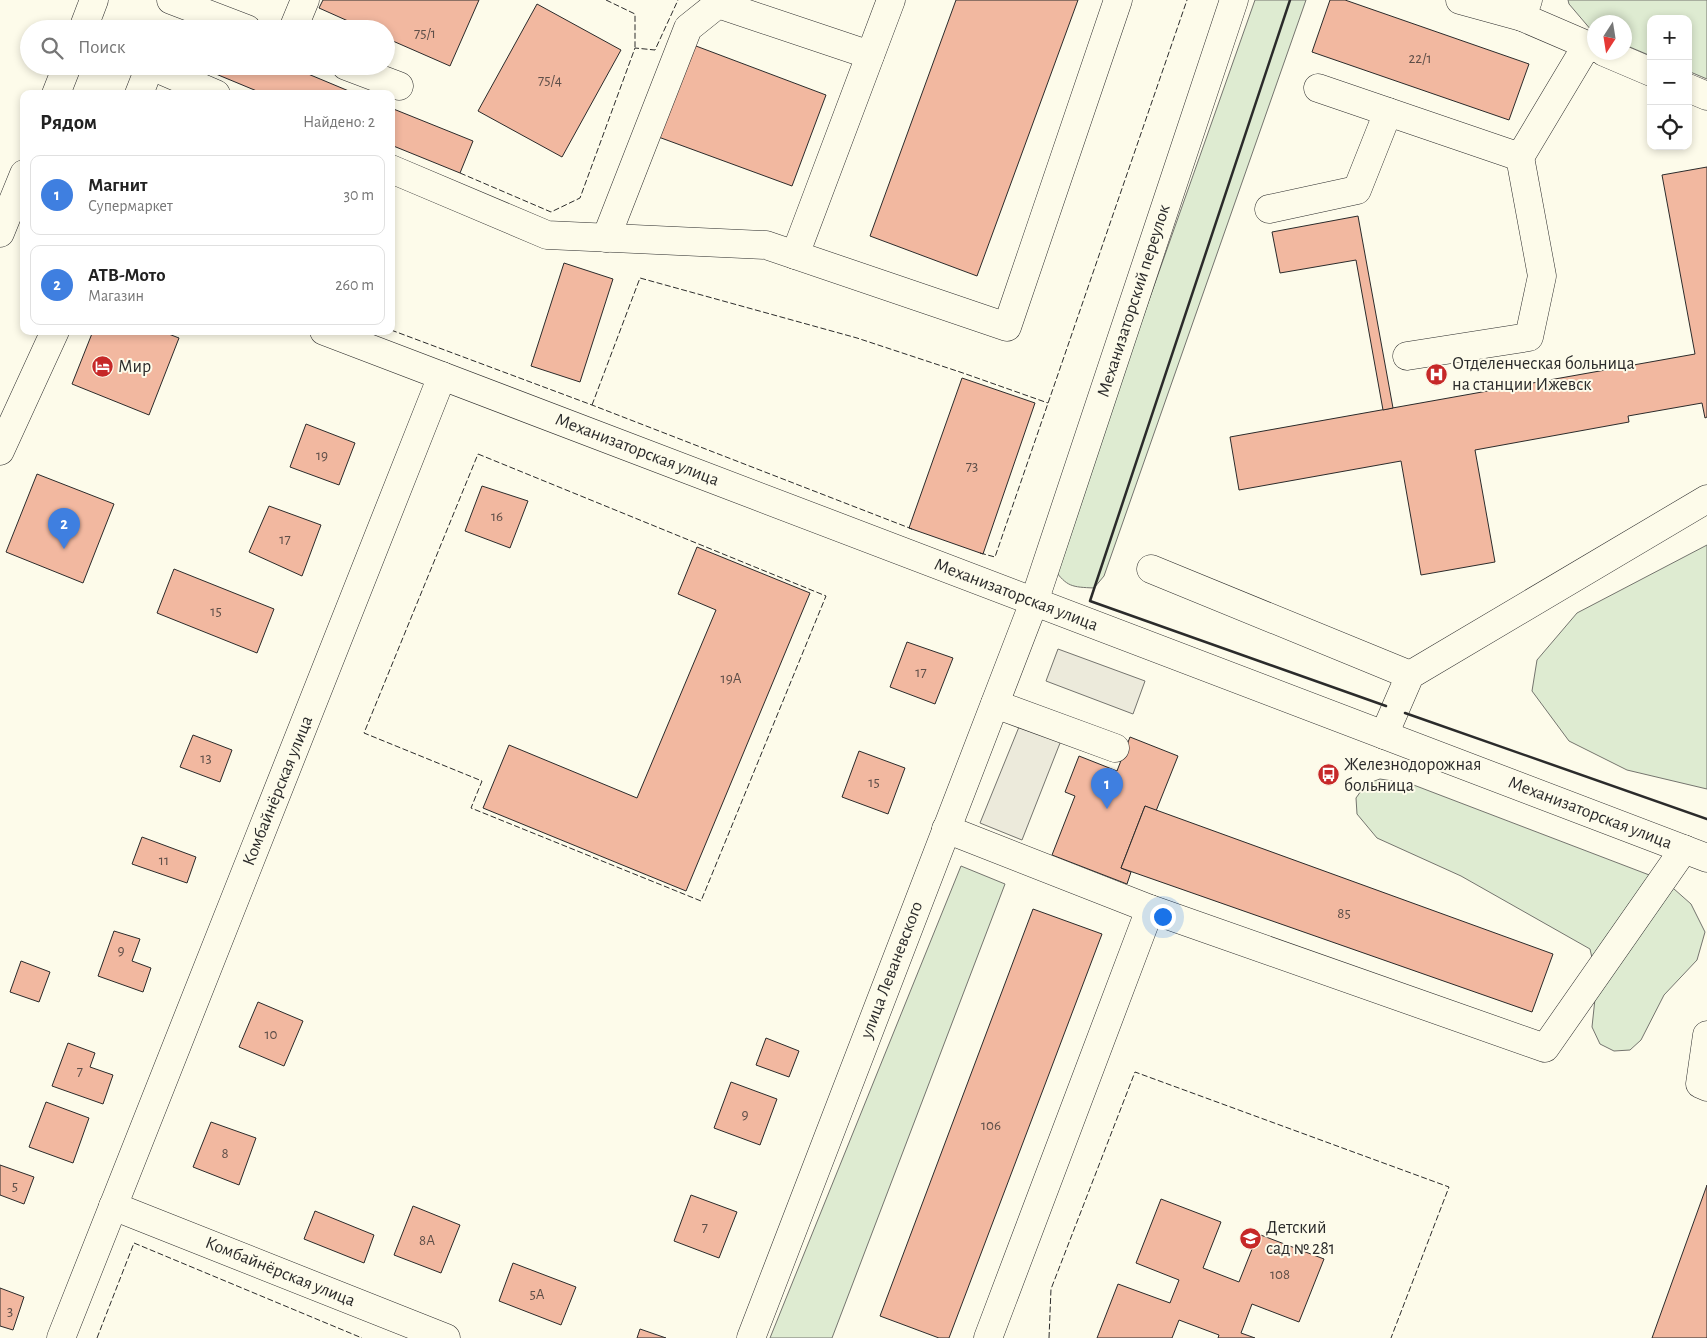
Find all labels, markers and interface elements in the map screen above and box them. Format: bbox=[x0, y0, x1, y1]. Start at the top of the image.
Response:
north arrow bbox=[1587, 15, 1632, 60]
map controls bbox=[1647, 15, 1692, 150]
button: + bbox=[1647, 15, 1692, 60]
search box bbox=[20, 20, 395, 75]
house number: 75/1 bbox=[414, 26, 436, 41]
icon: search bbox=[38, 34, 66, 62]
text: Поиск bbox=[78, 38, 125, 57]
house number: 22/1 bbox=[1408, 51, 1432, 66]
button: − bbox=[1647, 60, 1692, 105]
house number: 75/4 bbox=[538, 73, 562, 88]
button: locate bbox=[1647, 105, 1692, 150]
text: Рядом bbox=[40, 112, 97, 133]
text: Найдено: 2 bbox=[303, 114, 375, 130]
text: Магнит bbox=[88, 176, 147, 195]
text: 1 bbox=[54, 187, 60, 203]
text: 30 m bbox=[344, 187, 374, 203]
text: Супермаркет bbox=[88, 198, 173, 214]
street label: Механизаторский переулок bbox=[1094, 202, 1174, 400]
text: АТВ-Мото bbox=[88, 266, 166, 285]
text: 2 bbox=[53, 277, 61, 293]
text: 260 m bbox=[335, 277, 374, 293]
text: Магазин bbox=[88, 288, 144, 304]
place label: Отделенческая больница на станции Ижевск bbox=[1452, 354, 1635, 394]
hotel icon: Мир bbox=[90, 355, 114, 379]
place label: Мир bbox=[118, 358, 151, 376]
hospital icon: Отделенческая больница на станции Ижевск bbox=[1424, 362, 1448, 386]
street label: Механизаторская улица bbox=[553, 410, 721, 490]
house number: 19 bbox=[316, 448, 328, 463]
house number: 73 bbox=[966, 459, 978, 474]
pin: 2 bbox=[48, 508, 80, 549]
house number: 16 bbox=[491, 509, 503, 524]
house number: 17 bbox=[279, 532, 291, 547]
street label: Механизаторская улица bbox=[932, 555, 1100, 635]
house number: 15 bbox=[210, 604, 222, 619]
house number: 17 bbox=[915, 665, 927, 680]
house number: 19А bbox=[720, 671, 742, 686]
street label: Комбайнёрская улица bbox=[239, 713, 316, 869]
house number: 13 bbox=[200, 751, 212, 766]
place label: Железнодорожная больница bbox=[1344, 756, 1482, 795]
bus stop icon: Железнодорожная больница bbox=[1316, 763, 1340, 787]
pin: 1 bbox=[1091, 768, 1123, 809]
street label: Механизаторская улица bbox=[1506, 773, 1674, 853]
house number: 15 bbox=[868, 775, 880, 790]
house number: 11 bbox=[159, 853, 169, 868]
street label: улица Леваневского bbox=[857, 899, 926, 1042]
your location bbox=[1150, 904, 1176, 930]
house number: 85 bbox=[1337, 906, 1351, 921]
house number: 9 bbox=[117, 943, 125, 958]
house number: 10 bbox=[264, 1027, 278, 1042]
house number: 7 bbox=[77, 1064, 83, 1079]
house number: 9 bbox=[741, 1107, 749, 1122]
house number: 106 bbox=[981, 1118, 1001, 1133]
house number: 8 bbox=[221, 1146, 229, 1161]
house number: 5 bbox=[12, 1179, 18, 1194]
place label: Детский сад № 281 bbox=[1266, 1219, 1335, 1258]
house number: 7 bbox=[702, 1220, 708, 1235]
school or university icon: Детский сад № 281 bbox=[1238, 1226, 1262, 1250]
street label: Комбайнёрская улица bbox=[202, 1233, 358, 1310]
house number: 8А bbox=[419, 1233, 435, 1248]
house number: 108 bbox=[1270, 1267, 1290, 1282]
house number: 5А bbox=[529, 1287, 545, 1302]
house number: 3 bbox=[7, 1304, 13, 1319]

